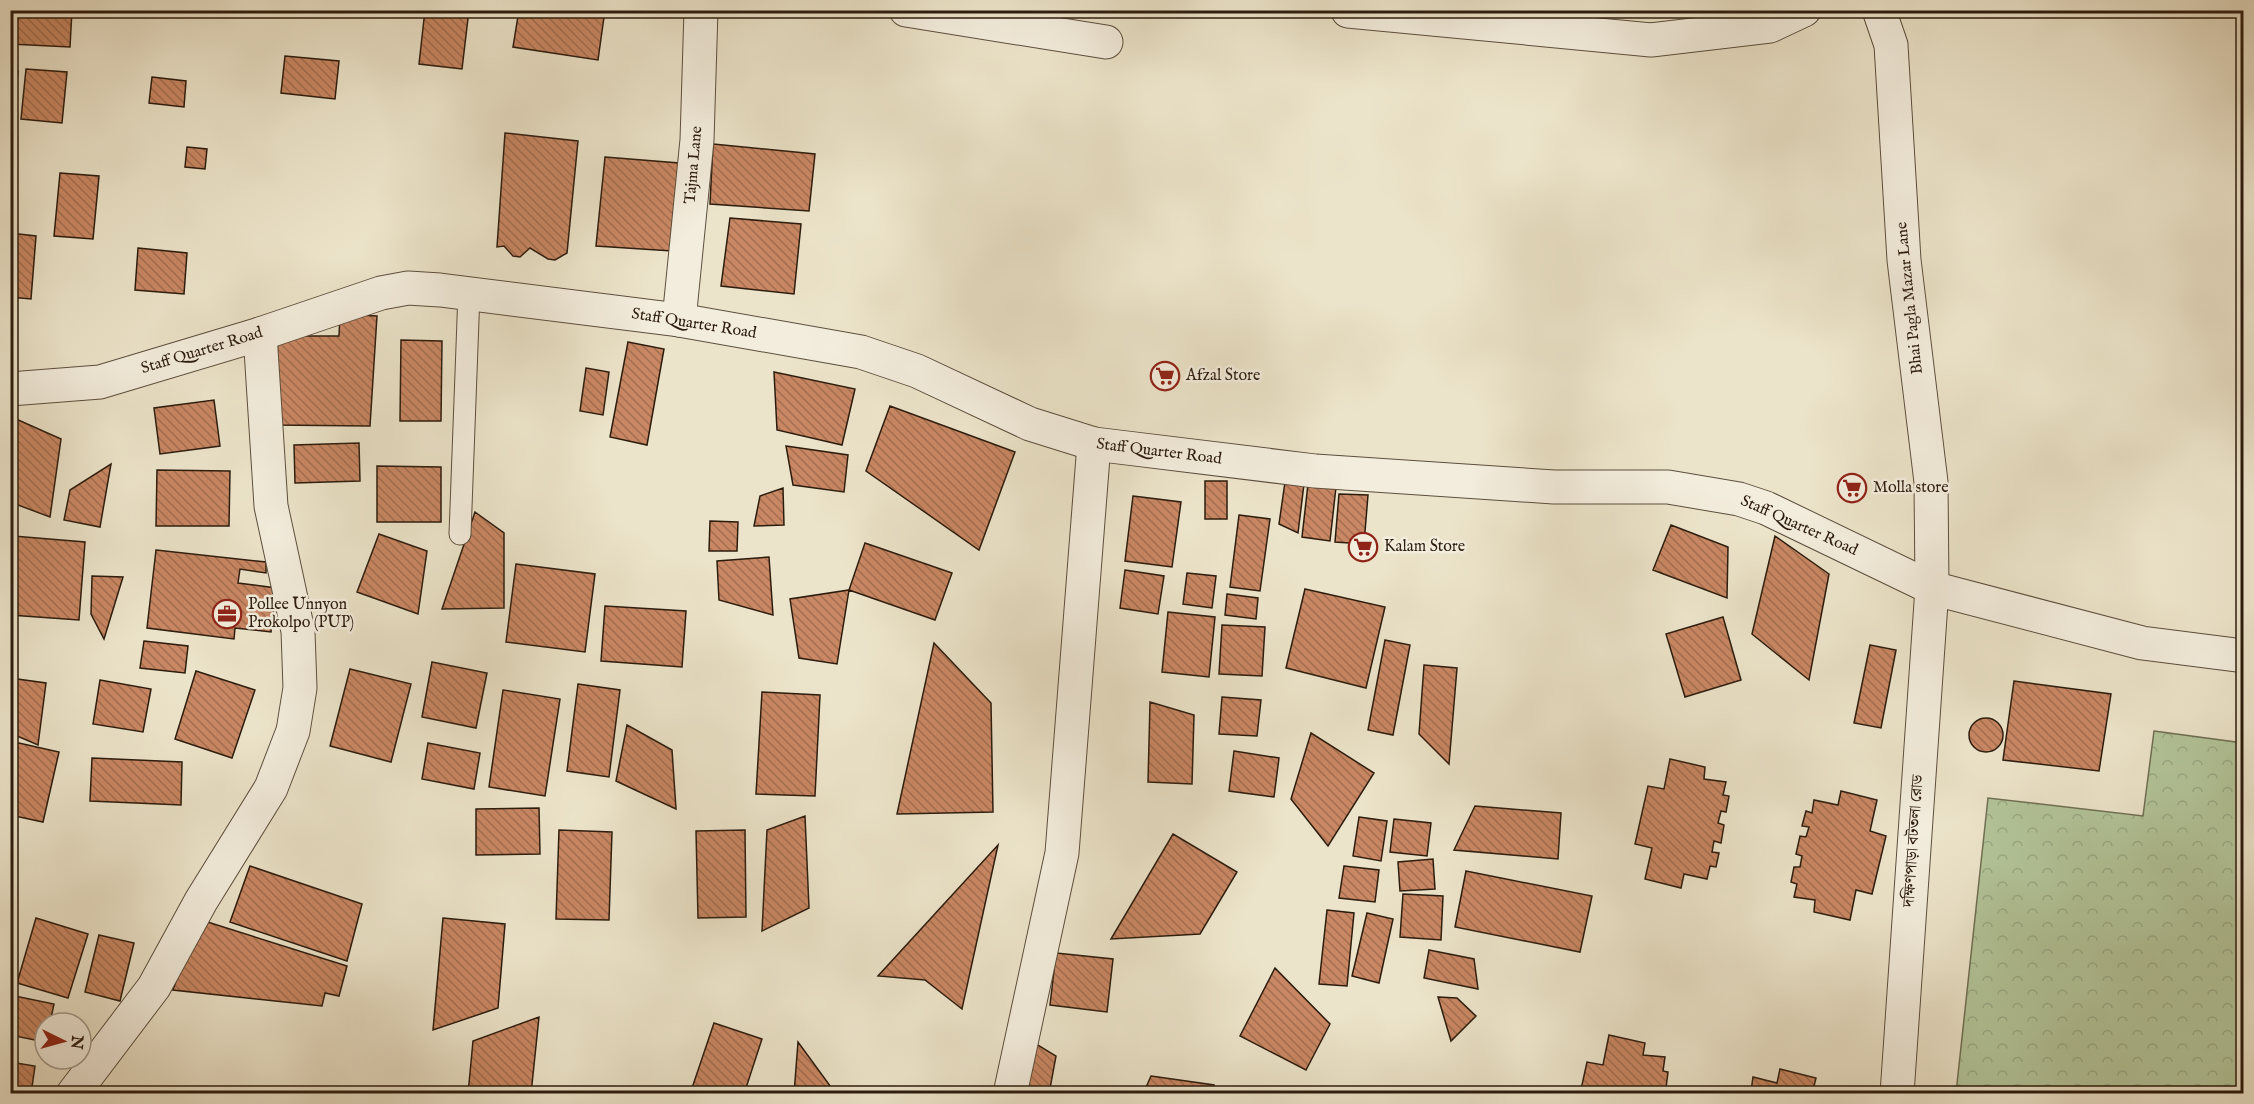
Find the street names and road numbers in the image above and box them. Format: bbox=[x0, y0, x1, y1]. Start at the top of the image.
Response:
street label: Tajma Lane bbox=[681, 125, 707, 205]
street label: Bhai Pagla Mazar Lane bbox=[1892, 221, 1928, 375]
street label: Staff Quarter Road bbox=[630, 304, 758, 344]
street label: Staff Quarter Road bbox=[139, 323, 266, 379]
street label: Staff Quarter Road bbox=[1095, 434, 1223, 470]
street label: Staff Quarter Road bbox=[1737, 491, 1861, 561]
street label: দক্ষিণপাড়া বটতলা রোড bbox=[1898, 773, 1929, 909]

